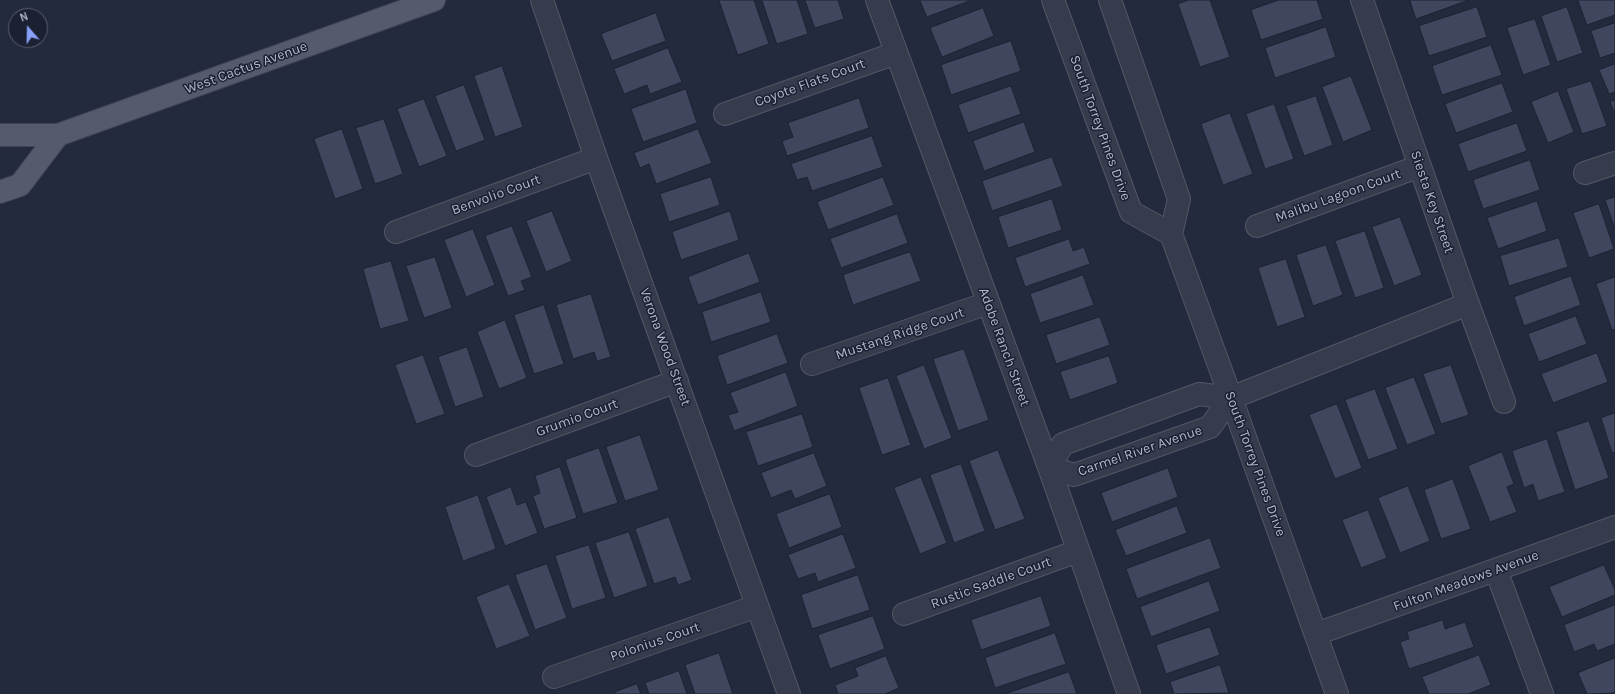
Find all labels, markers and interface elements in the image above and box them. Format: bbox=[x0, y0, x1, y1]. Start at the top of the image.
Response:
north arrow bbox=[8, 8, 48, 48]
text: N bbox=[18, 10, 30, 25]
street label: West Cactus Avenue bbox=[182, 38, 310, 98]
street label: South Torrey Pines Drive bbox=[1066, 53, 1134, 203]
street label: Coyote Flats Court bbox=[753, 55, 867, 111]
street label: Siesta Key Street bbox=[1407, 148, 1457, 256]
street label: Malibu Lagoon Court bbox=[1273, 166, 1403, 226]
street label: Benvolio Court bbox=[449, 171, 543, 219]
street label: Adobe Ranch Street bbox=[975, 285, 1033, 409]
street label: Verona Wood Street bbox=[636, 286, 694, 408]
street label: Mustang Ridge Court bbox=[834, 304, 966, 364]
street label: South Torrey Pines Drive bbox=[1221, 389, 1289, 539]
street label: Grumio Court bbox=[534, 395, 620, 441]
street label: Carmel River Avenue bbox=[1076, 422, 1204, 480]
street label: Fulton Meadows Avenue bbox=[1391, 547, 1541, 615]
street label: Rustic Saddle Court bbox=[929, 553, 1053, 613]
street label: Polonius Court bbox=[608, 619, 702, 665]

